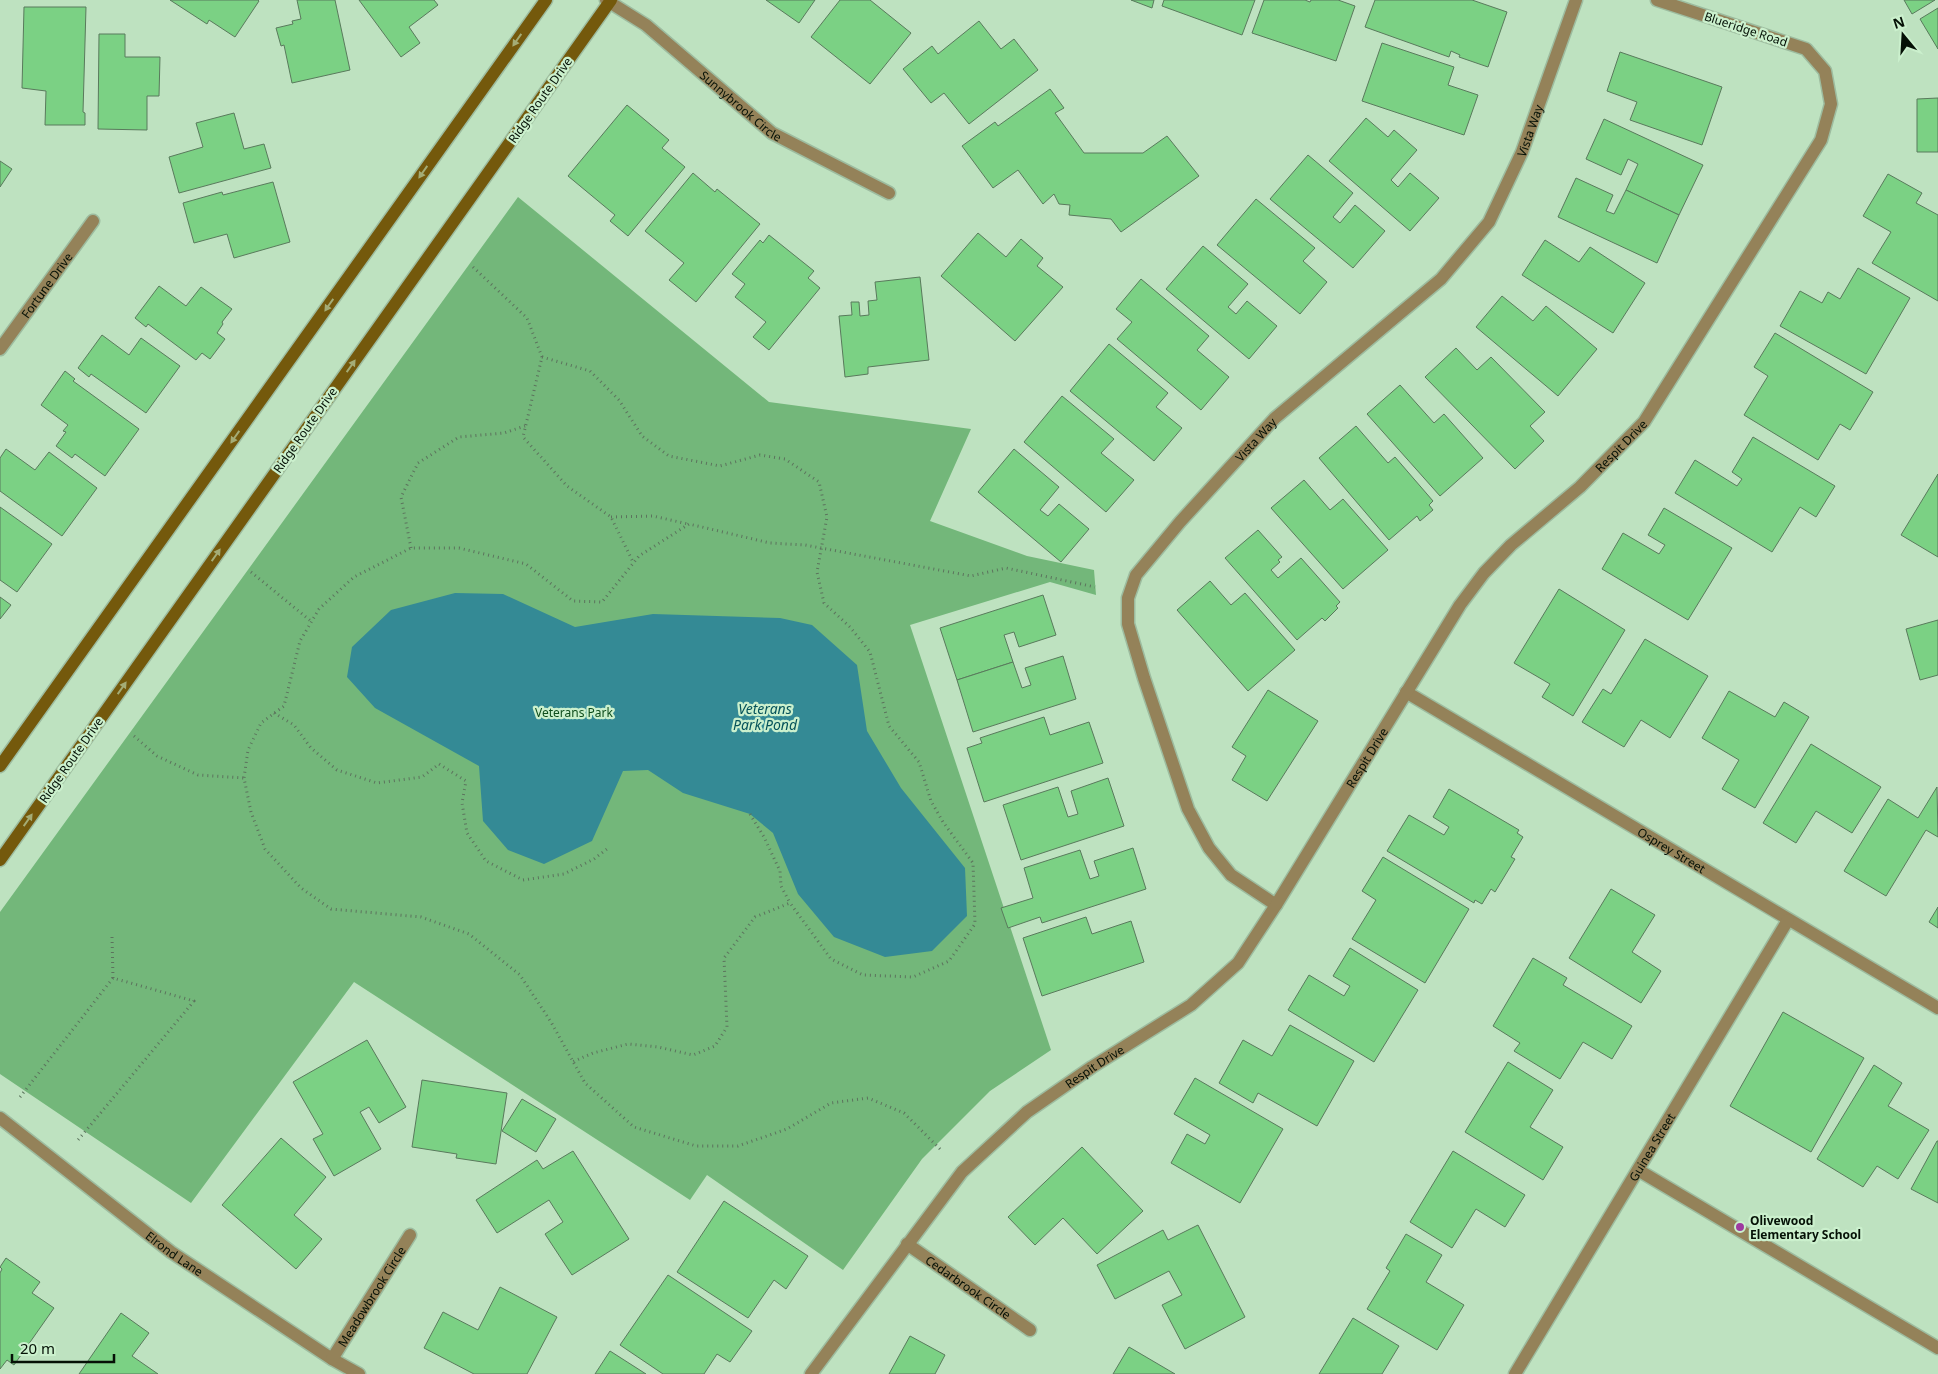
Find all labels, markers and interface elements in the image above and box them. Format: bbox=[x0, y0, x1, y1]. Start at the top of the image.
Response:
street label: Blueridge Road bbox=[1702, 8, 1790, 50]
north arrow bbox=[1878, 10, 1928, 60]
text: N bbox=[1890, 11, 1907, 33]
one-way arrow bbox=[512, 33, 522, 47]
street label: Ridge Route Drive bbox=[504, 53, 576, 146]
street label: Sunnybrook Circle bbox=[696, 67, 785, 145]
street label: Vista Way bbox=[1512, 101, 1547, 159]
one-way arrow bbox=[418, 165, 428, 179]
street label: Fortune Drive bbox=[17, 249, 76, 321]
one-way arrow bbox=[324, 298, 334, 311]
one-way arrow bbox=[346, 359, 356, 373]
street label: Ridge Route Drive bbox=[269, 383, 341, 476]
street label: Vista Way bbox=[1231, 413, 1281, 465]
street label: Respit Drive bbox=[1591, 415, 1651, 476]
one-way arrow bbox=[230, 430, 240, 444]
one-way arrow bbox=[211, 549, 221, 562]
one-way arrow bbox=[117, 681, 127, 695]
water label: Veterans Park Pond bbox=[733, 699, 798, 734]
park label: Veterans Park bbox=[535, 704, 614, 721]
street label: Ridge Route Drive bbox=[35, 713, 107, 806]
street label: Respit Drive bbox=[1342, 724, 1392, 791]
one-way arrow bbox=[23, 814, 33, 827]
street label: Osprey Street bbox=[1634, 823, 1709, 877]
street label: Respit Drive bbox=[1061, 1041, 1127, 1092]
street label: Guinea Street bbox=[1624, 1109, 1679, 1184]
place label: Olivewood Elementary School bbox=[1750, 1212, 1861, 1243]
marker: Olivewood Elementary School bbox=[1734, 1221, 1746, 1233]
street label: Elrond Lane bbox=[142, 1227, 207, 1280]
street label: Meadowbrook Circle bbox=[333, 1243, 409, 1350]
street label: Cedarbrook Circle bbox=[922, 1251, 1015, 1323]
scale bar bbox=[12, 1332, 115, 1364]
text: 20 m bbox=[20, 1338, 55, 1358]

